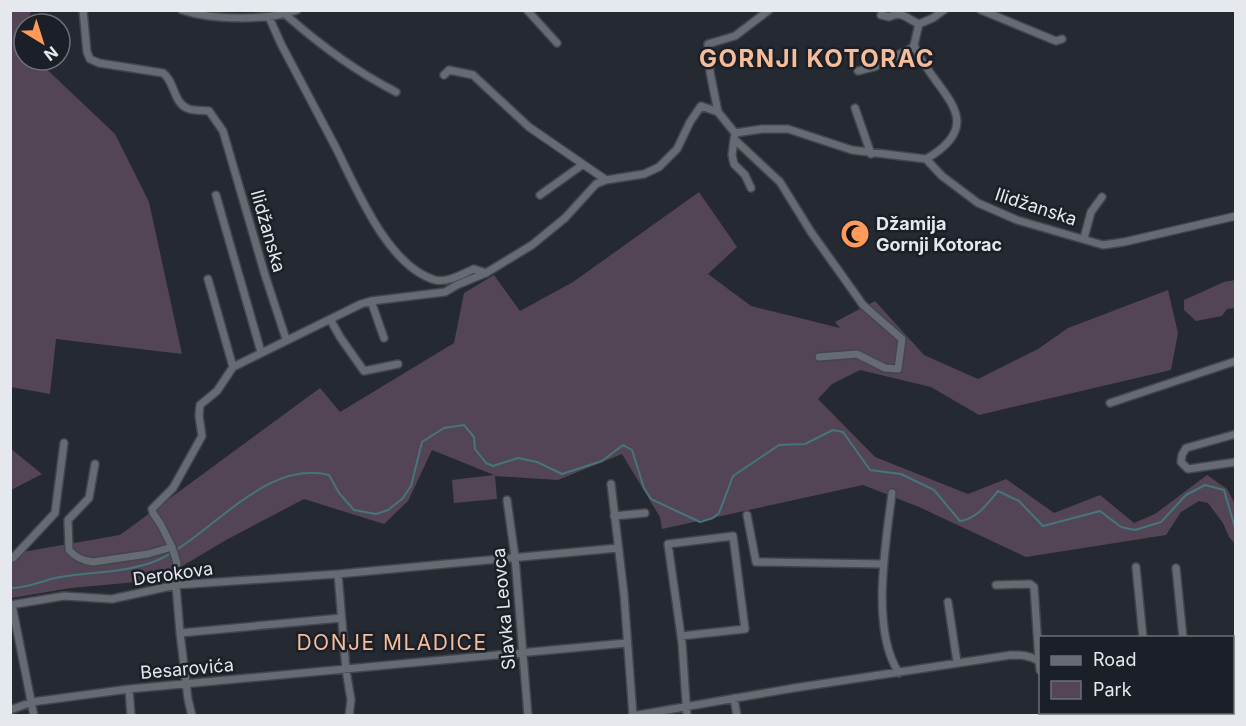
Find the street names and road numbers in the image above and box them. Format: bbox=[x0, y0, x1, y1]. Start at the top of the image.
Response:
street label: Ilidžanska bbox=[993, 183, 1080, 230]
street label: Ilidžanska bbox=[247, 187, 290, 274]
street label: Slavka Leovca bbox=[488, 547, 519, 671]
street label: Derokova bbox=[131, 557, 214, 590]
street label: Besarovića bbox=[139, 654, 235, 683]

